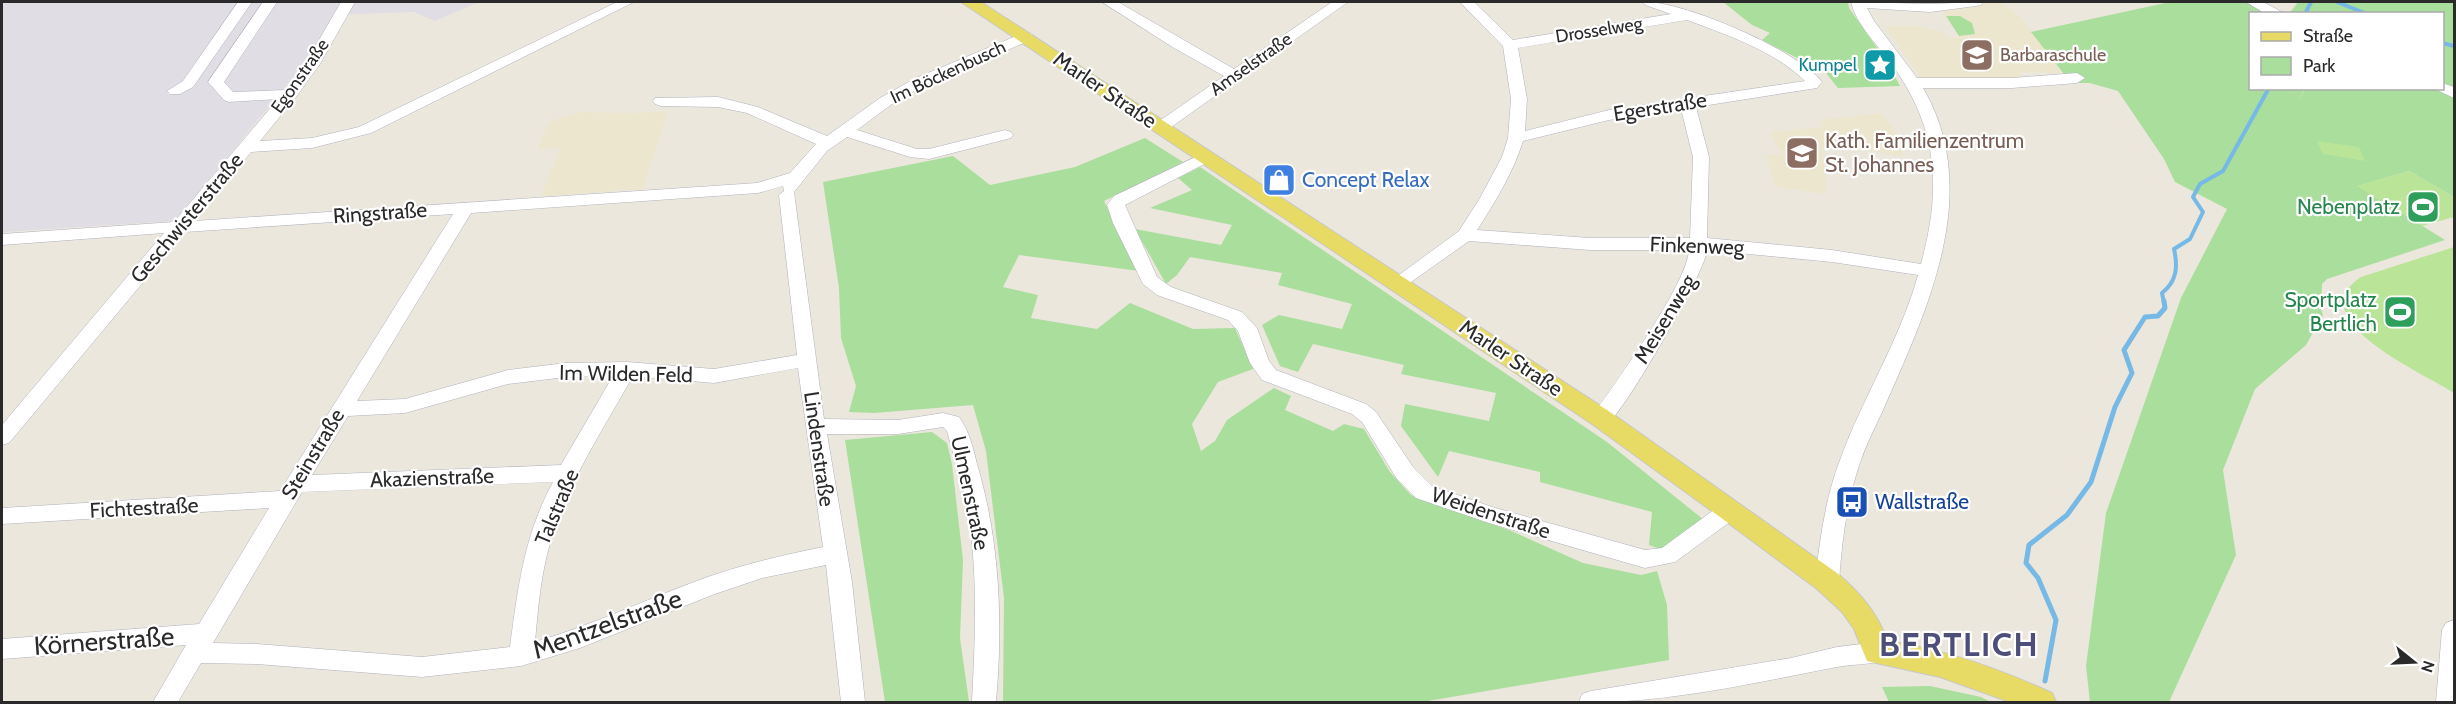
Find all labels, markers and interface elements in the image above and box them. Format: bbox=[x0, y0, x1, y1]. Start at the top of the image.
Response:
street label: Drosselweg bbox=[1554, 12, 1645, 48]
legend bbox=[2249, 12, 2444, 90]
text: Straße bbox=[2303, 25, 2353, 47]
street label: Amselstraße bbox=[1206, 28, 1296, 100]
street label: Egonstraße bbox=[266, 35, 334, 117]
street label: Im Böckenbusch bbox=[887, 36, 1009, 108]
school or university icon: Barbaraschule bbox=[1959, 37, 1995, 73]
place label: Barbaraschule bbox=[2000, 44, 2106, 66]
street label: Marler Straße bbox=[1049, 46, 1162, 133]
place icon: Kumpel bbox=[1862, 47, 1898, 83]
place label: Kumpel bbox=[1799, 54, 1858, 76]
text: Park bbox=[2303, 55, 2336, 77]
street label: Egerstraße bbox=[1611, 87, 1709, 126]
place label: Kath. Familienzentrum St. Johannes bbox=[1825, 128, 2024, 177]
school or university icon: Kath. Familienzentrum St. Johannes bbox=[1784, 135, 1820, 171]
street label: Geschwisterstraße bbox=[125, 147, 248, 288]
shop icon: Concept Relax bbox=[1261, 162, 1297, 198]
place label: Concept Relax bbox=[1302, 167, 1429, 192]
sports icon: Nebenplatz bbox=[2405, 189, 2441, 225]
place label: Nebenplatz bbox=[2297, 194, 2400, 219]
street label: Ringstraße bbox=[332, 197, 428, 228]
street label: Finkenweg bbox=[1649, 231, 1745, 260]
street label: Meisenweg bbox=[1628, 269, 1701, 368]
place label: Sportplatz Bertlich bbox=[2284, 287, 2377, 336]
sports icon: Sportplatz Bertlich bbox=[2382, 294, 2418, 330]
street label: Marler Straße bbox=[1455, 314, 1568, 401]
street label: Im Wilden Feld bbox=[559, 360, 693, 387]
street label: Lindenstraße bbox=[799, 390, 840, 508]
street label: Steinstraße bbox=[276, 404, 349, 503]
street label: Ulmenstraße bbox=[946, 434, 995, 552]
street label: Akazienstraße bbox=[369, 463, 495, 492]
street label: Talstraße bbox=[529, 465, 584, 549]
street label: Weidenstraße bbox=[1429, 482, 1554, 544]
bus stop icon: Wallstraße bbox=[1834, 484, 1870, 520]
place label: Wallstraße bbox=[1875, 489, 1969, 514]
street label: Fichtestraße bbox=[89, 492, 199, 523]
street label: Mentzelstraße bbox=[528, 582, 686, 666]
street label: Körnerstraße bbox=[33, 620, 175, 662]
district label: BERTLICH bbox=[1879, 624, 2039, 664]
north arrow bbox=[2384, 632, 2444, 692]
text: N bbox=[2417, 658, 2439, 675]

